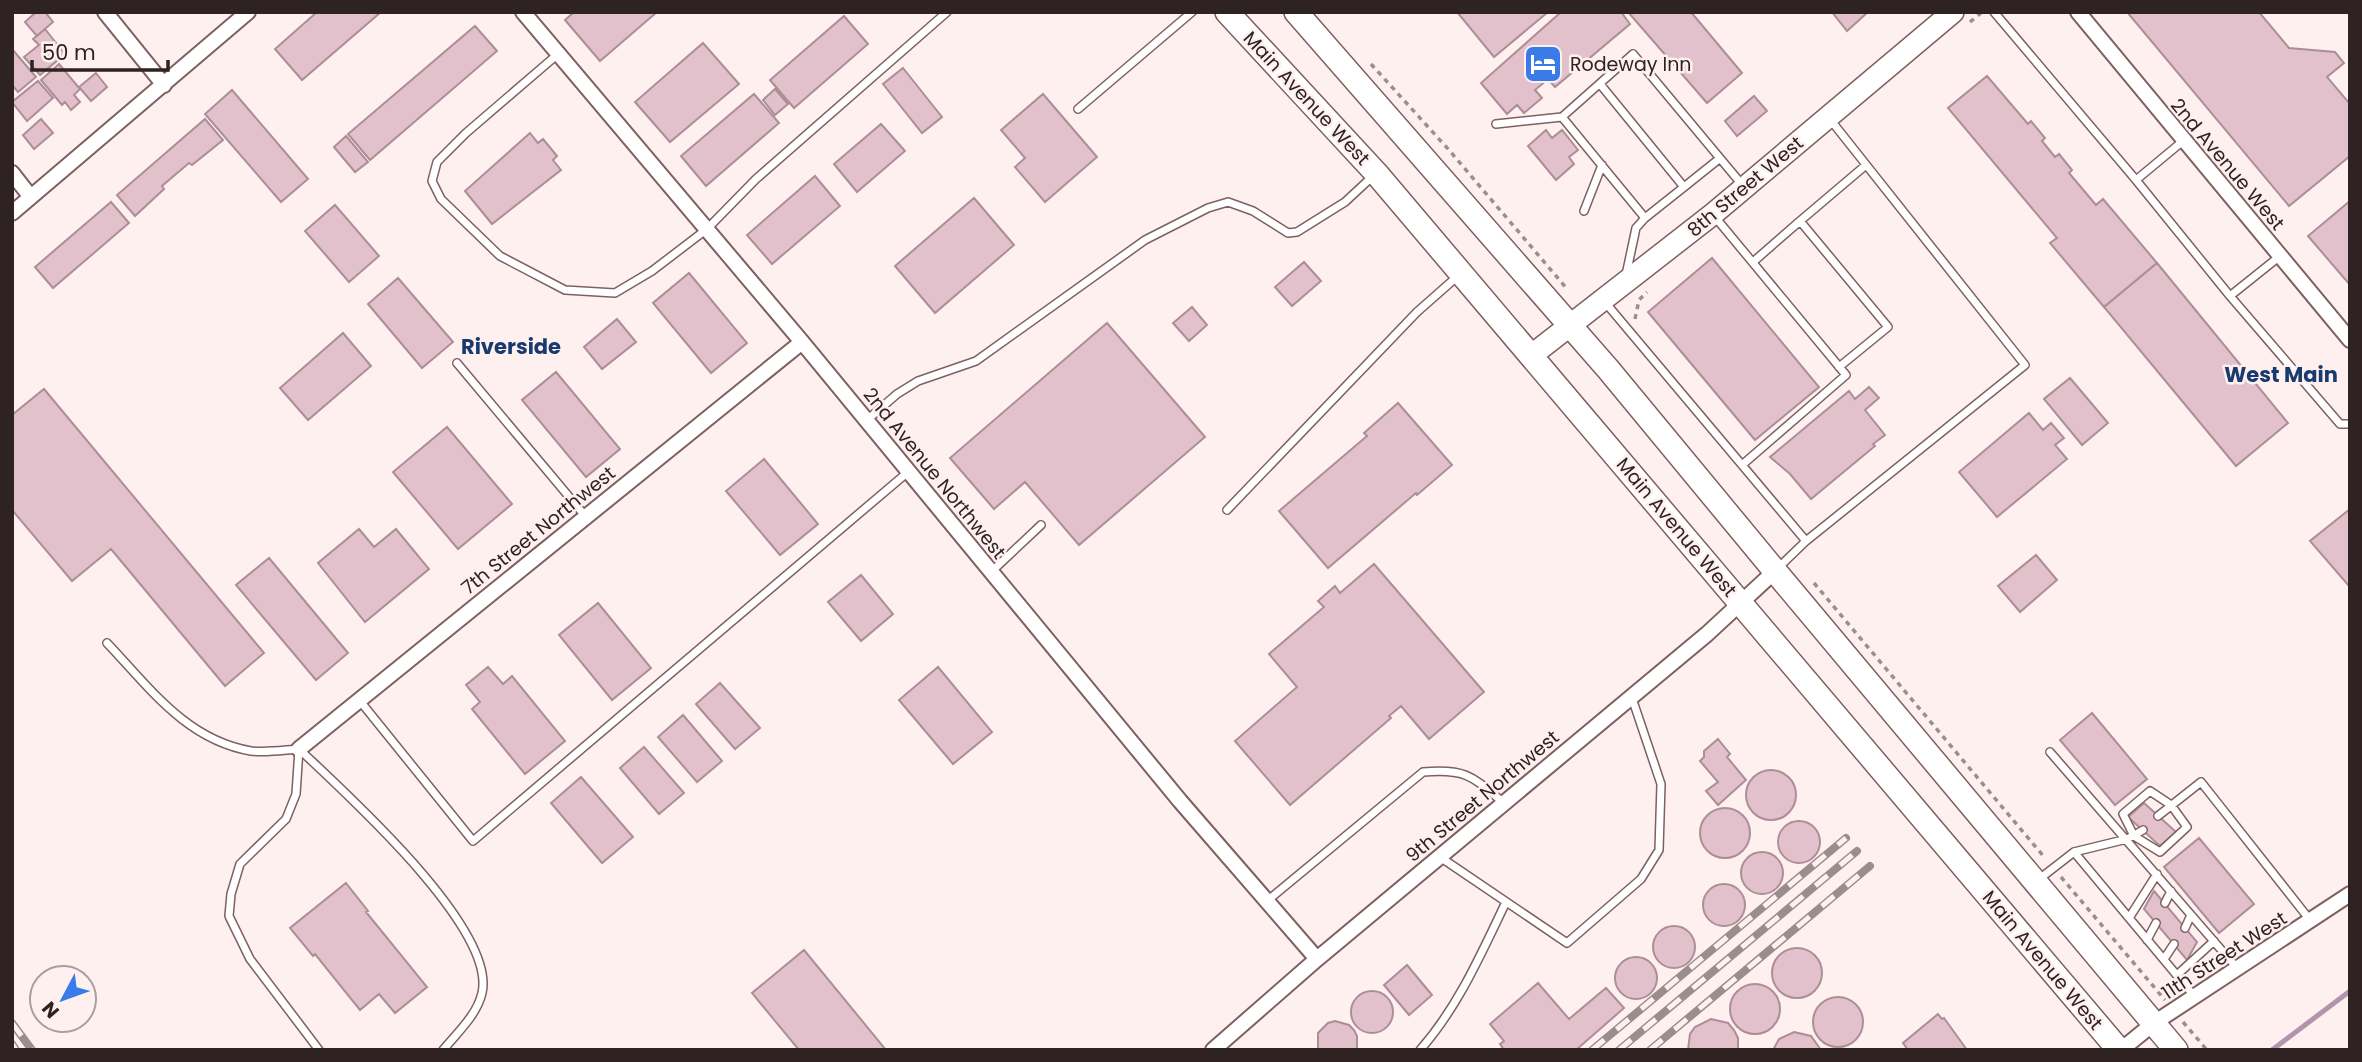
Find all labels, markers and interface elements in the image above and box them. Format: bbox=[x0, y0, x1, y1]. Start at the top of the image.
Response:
street label: Main Avenue West bbox=[1237, 25, 1376, 171]
scale bar bbox=[32, 28, 168, 72]
text: 50 m bbox=[42, 38, 96, 67]
hotel icon: Rodeway Inn bbox=[1522, 43, 1564, 85]
place label: Rodeway Inn bbox=[1570, 51, 1692, 78]
street label: 2nd Avenue West bbox=[2164, 93, 2291, 236]
street label: 8th Street West bbox=[1681, 130, 1809, 243]
district label: Riverside bbox=[461, 332, 561, 361]
district label: West Main bbox=[2224, 360, 2338, 389]
street label: 2nd Avenue Northwest bbox=[857, 382, 1012, 565]
street label: Main Avenue West bbox=[1610, 452, 1743, 603]
street label: 7th Street Northwest bbox=[456, 460, 621, 601]
street label: 9th Street Northwest bbox=[1400, 724, 1565, 869]
street label: Main Avenue West bbox=[1976, 885, 2109, 1036]
street label: 11th Street West bbox=[2156, 905, 2292, 1006]
north arrow bbox=[28, 964, 98, 1034]
text: N bbox=[36, 996, 65, 1024]

